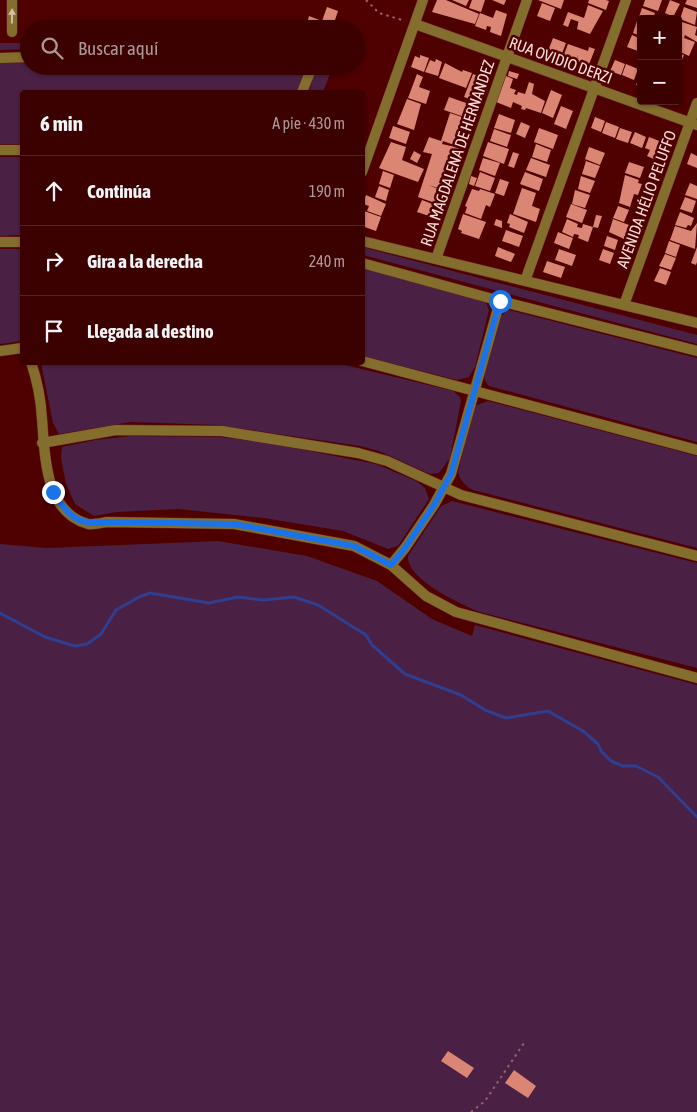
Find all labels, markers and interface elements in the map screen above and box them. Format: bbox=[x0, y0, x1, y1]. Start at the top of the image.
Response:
one-way arrow bbox=[8, 8, 16, 24]
map controls bbox=[637, 15, 682, 105]
button: + bbox=[637, 15, 682, 60]
search box bbox=[20, 20, 365, 75]
street label: RUA OVIDIO DERZI bbox=[507, 33, 615, 87]
icon: search bbox=[38, 34, 66, 62]
text: Buscar aquí bbox=[78, 37, 158, 59]
street label: RUA MAGDALENA DE HERNANDEZ bbox=[417, 58, 497, 248]
button: − bbox=[637, 60, 682, 105]
text: 6 min bbox=[40, 111, 83, 135]
text: A pie · 430 m bbox=[272, 114, 345, 132]
street label: AVENIDA HÉLIO PELUFFO bbox=[613, 128, 679, 270]
icon: ahead bbox=[40, 177, 68, 205]
text: Continúa bbox=[87, 180, 151, 202]
text: 190 m bbox=[309, 182, 345, 200]
icon: right bbox=[40, 247, 68, 275]
text: Gira a la derecha bbox=[87, 250, 203, 272]
text: 240 m bbox=[309, 252, 345, 270]
route start bbox=[489, 290, 512, 313]
icon: arrive bbox=[40, 317, 68, 345]
text: Llegada al destino bbox=[87, 320, 214, 342]
route end bbox=[42, 481, 65, 504]

